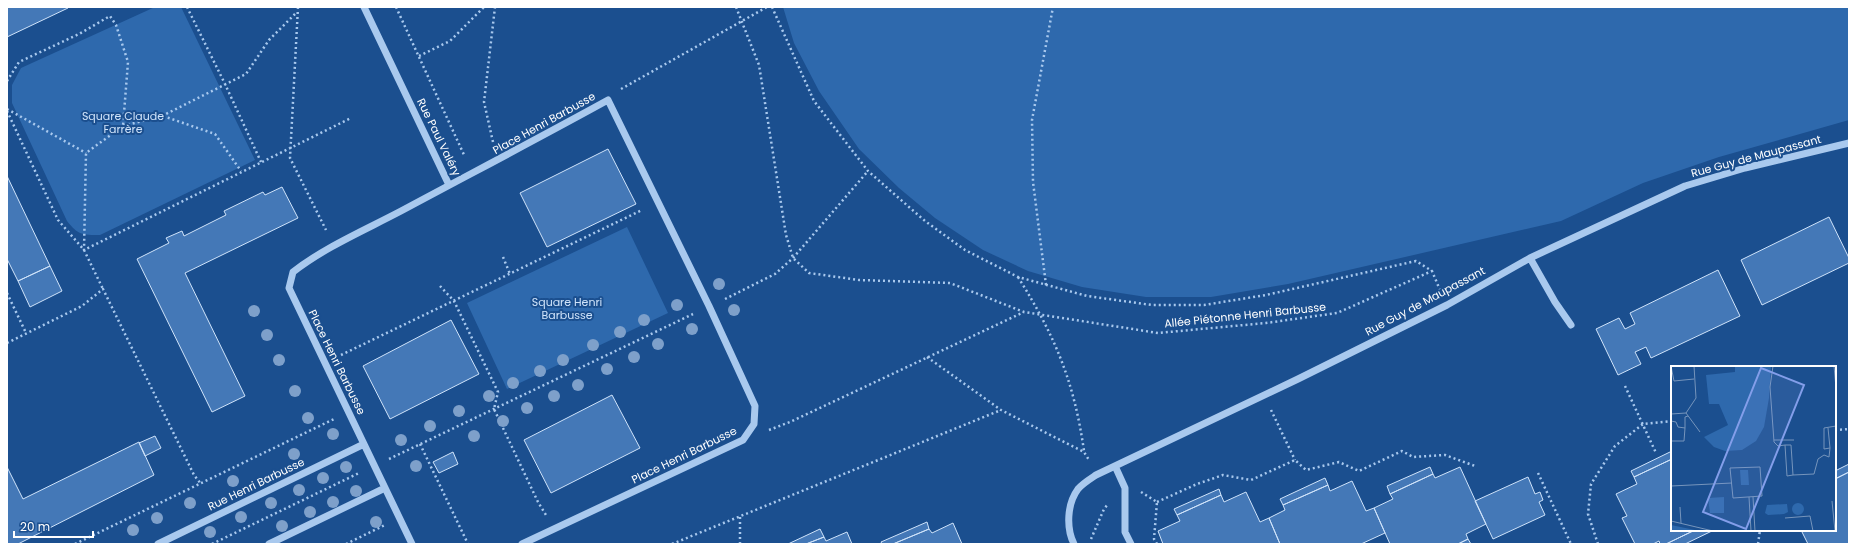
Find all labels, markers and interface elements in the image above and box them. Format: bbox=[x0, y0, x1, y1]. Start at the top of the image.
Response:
street label: Place Henri Barbusse bbox=[490, 88, 598, 158]
street label: Rue Paul Valéry bbox=[413, 95, 465, 179]
park label: Square Claude Farrère bbox=[82, 108, 164, 137]
street label: Rue Guy de Maupassant bbox=[1689, 131, 1823, 181]
street label: Rue Guy de Maupassant bbox=[1362, 262, 1488, 340]
park label: Square Henri Barbusse bbox=[532, 294, 603, 323]
street label: Allée Piétonne Henri Barbusse bbox=[1163, 299, 1327, 331]
street label: Place Henri Barbusse bbox=[305, 307, 370, 417]
inset map bbox=[1671, 366, 1836, 531]
street label: Place Henri Barbusse bbox=[629, 422, 739, 487]
street label: Rue Henri Barbusse bbox=[205, 454, 307, 514]
scale bar bbox=[14, 513, 93, 539]
text: 20 m bbox=[20, 518, 50, 535]

